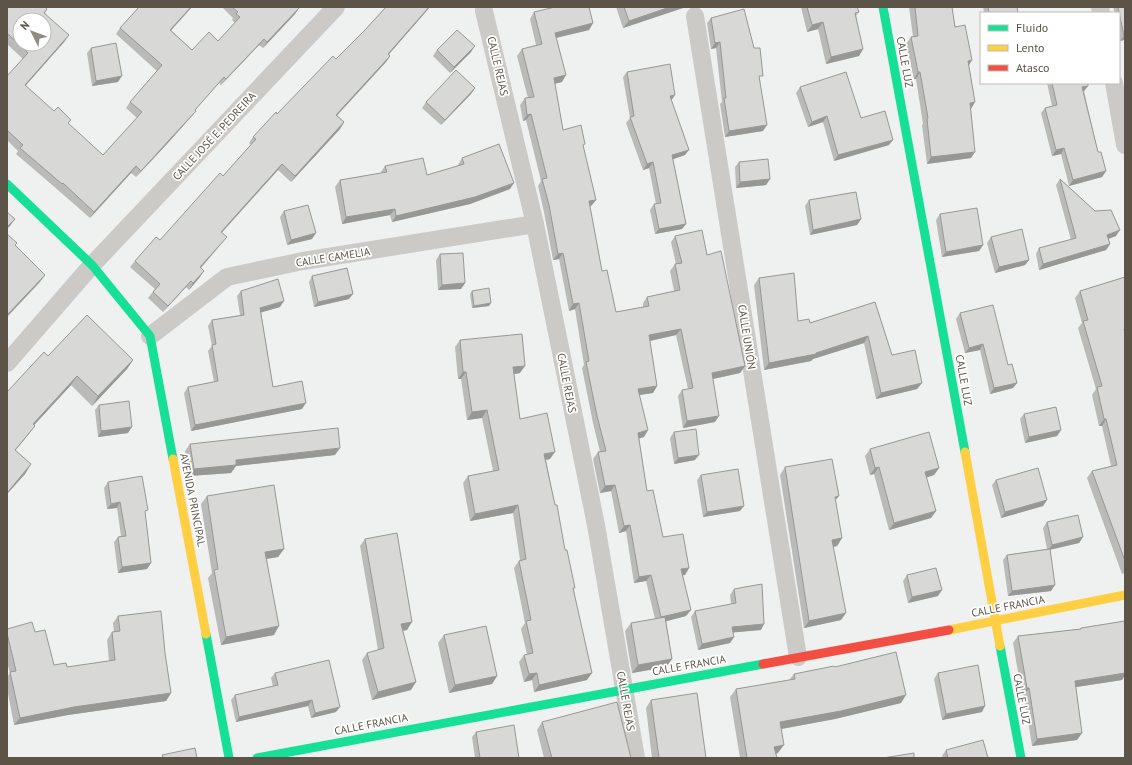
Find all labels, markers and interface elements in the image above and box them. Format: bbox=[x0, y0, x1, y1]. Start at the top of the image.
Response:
north arrow bbox=[12, 12, 52, 52]
legend bbox=[980, 12, 1120, 84]
text: N bbox=[17, 18, 32, 33]
text: Fluido bbox=[1016, 20, 1048, 35]
street label: CALLE REJAS bbox=[484, 35, 512, 97]
street label: CALLE LUZ bbox=[894, 35, 916, 89]
text: Lento bbox=[1016, 40, 1045, 55]
text: Atasco bbox=[1016, 60, 1049, 75]
street label: CALLE JOSÉ E. PEDREIRA bbox=[169, 88, 259, 183]
street label: CALLE CAMELIA bbox=[295, 244, 372, 270]
street label: CALLE UNIÓN bbox=[735, 304, 759, 370]
street label: CALLE REJAS bbox=[554, 352, 580, 414]
street label: CALLE LUZ bbox=[953, 353, 975, 407]
street label: AVENIDA PRINCIPAL bbox=[177, 452, 209, 548]
street label: CALLE FRANCIA bbox=[970, 592, 1046, 620]
street label: CALLE FRANCIA bbox=[651, 652, 727, 678]
street label: CALLE REJAS bbox=[614, 670, 638, 732]
street label: CALLE LUZ bbox=[1010, 672, 1034, 726]
street label: CALLE FRANCIA bbox=[333, 710, 409, 738]

